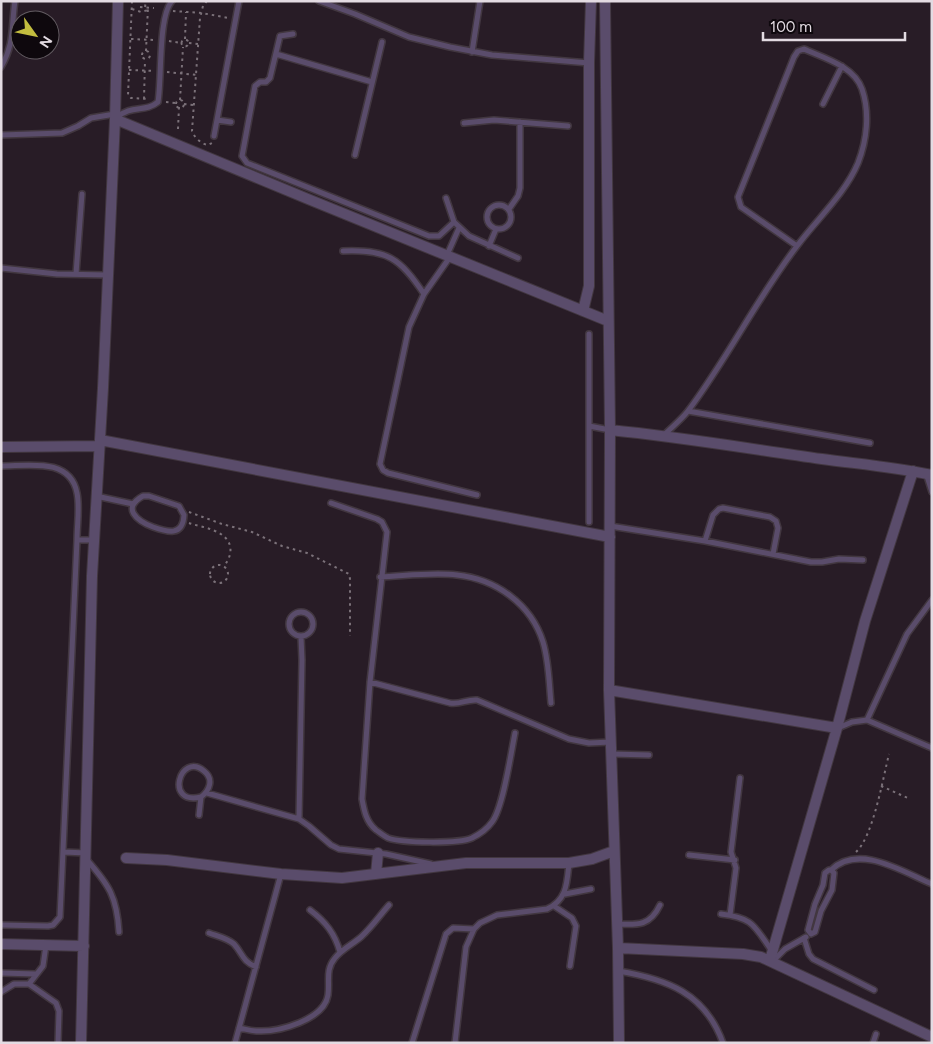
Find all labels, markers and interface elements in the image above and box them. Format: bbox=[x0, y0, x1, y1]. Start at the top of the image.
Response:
north arrow bbox=[10, 10, 60, 60]
scale bar bbox=[763, 10, 906, 42]
text: 100 m bbox=[770, 18, 812, 36]
text: N bbox=[35, 33, 56, 51]

